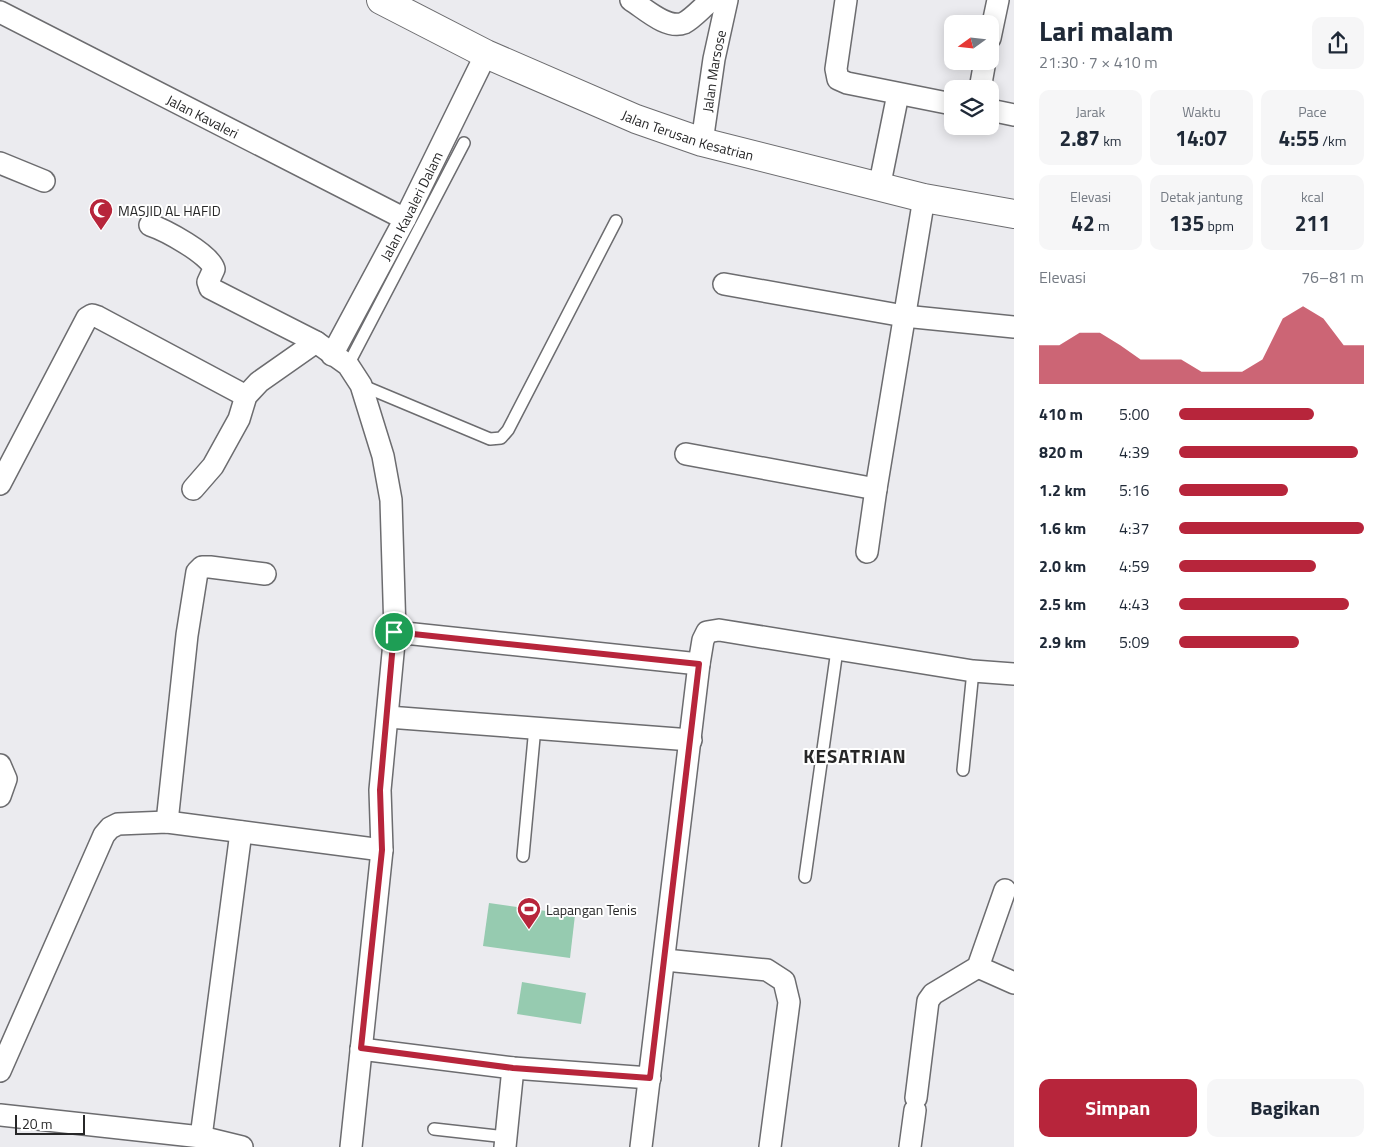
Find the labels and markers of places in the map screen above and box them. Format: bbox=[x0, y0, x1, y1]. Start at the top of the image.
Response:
mosque icon: MASJID AL HAFID bbox=[88, 197, 114, 231]
place label: MASJID AL HAFID bbox=[118, 200, 221, 221]
pin bbox=[373, 611, 415, 653]
sports icon: Lapangan Tenis bbox=[516, 896, 542, 930]
place label: Lapangan Tenis bbox=[546, 899, 637, 920]

